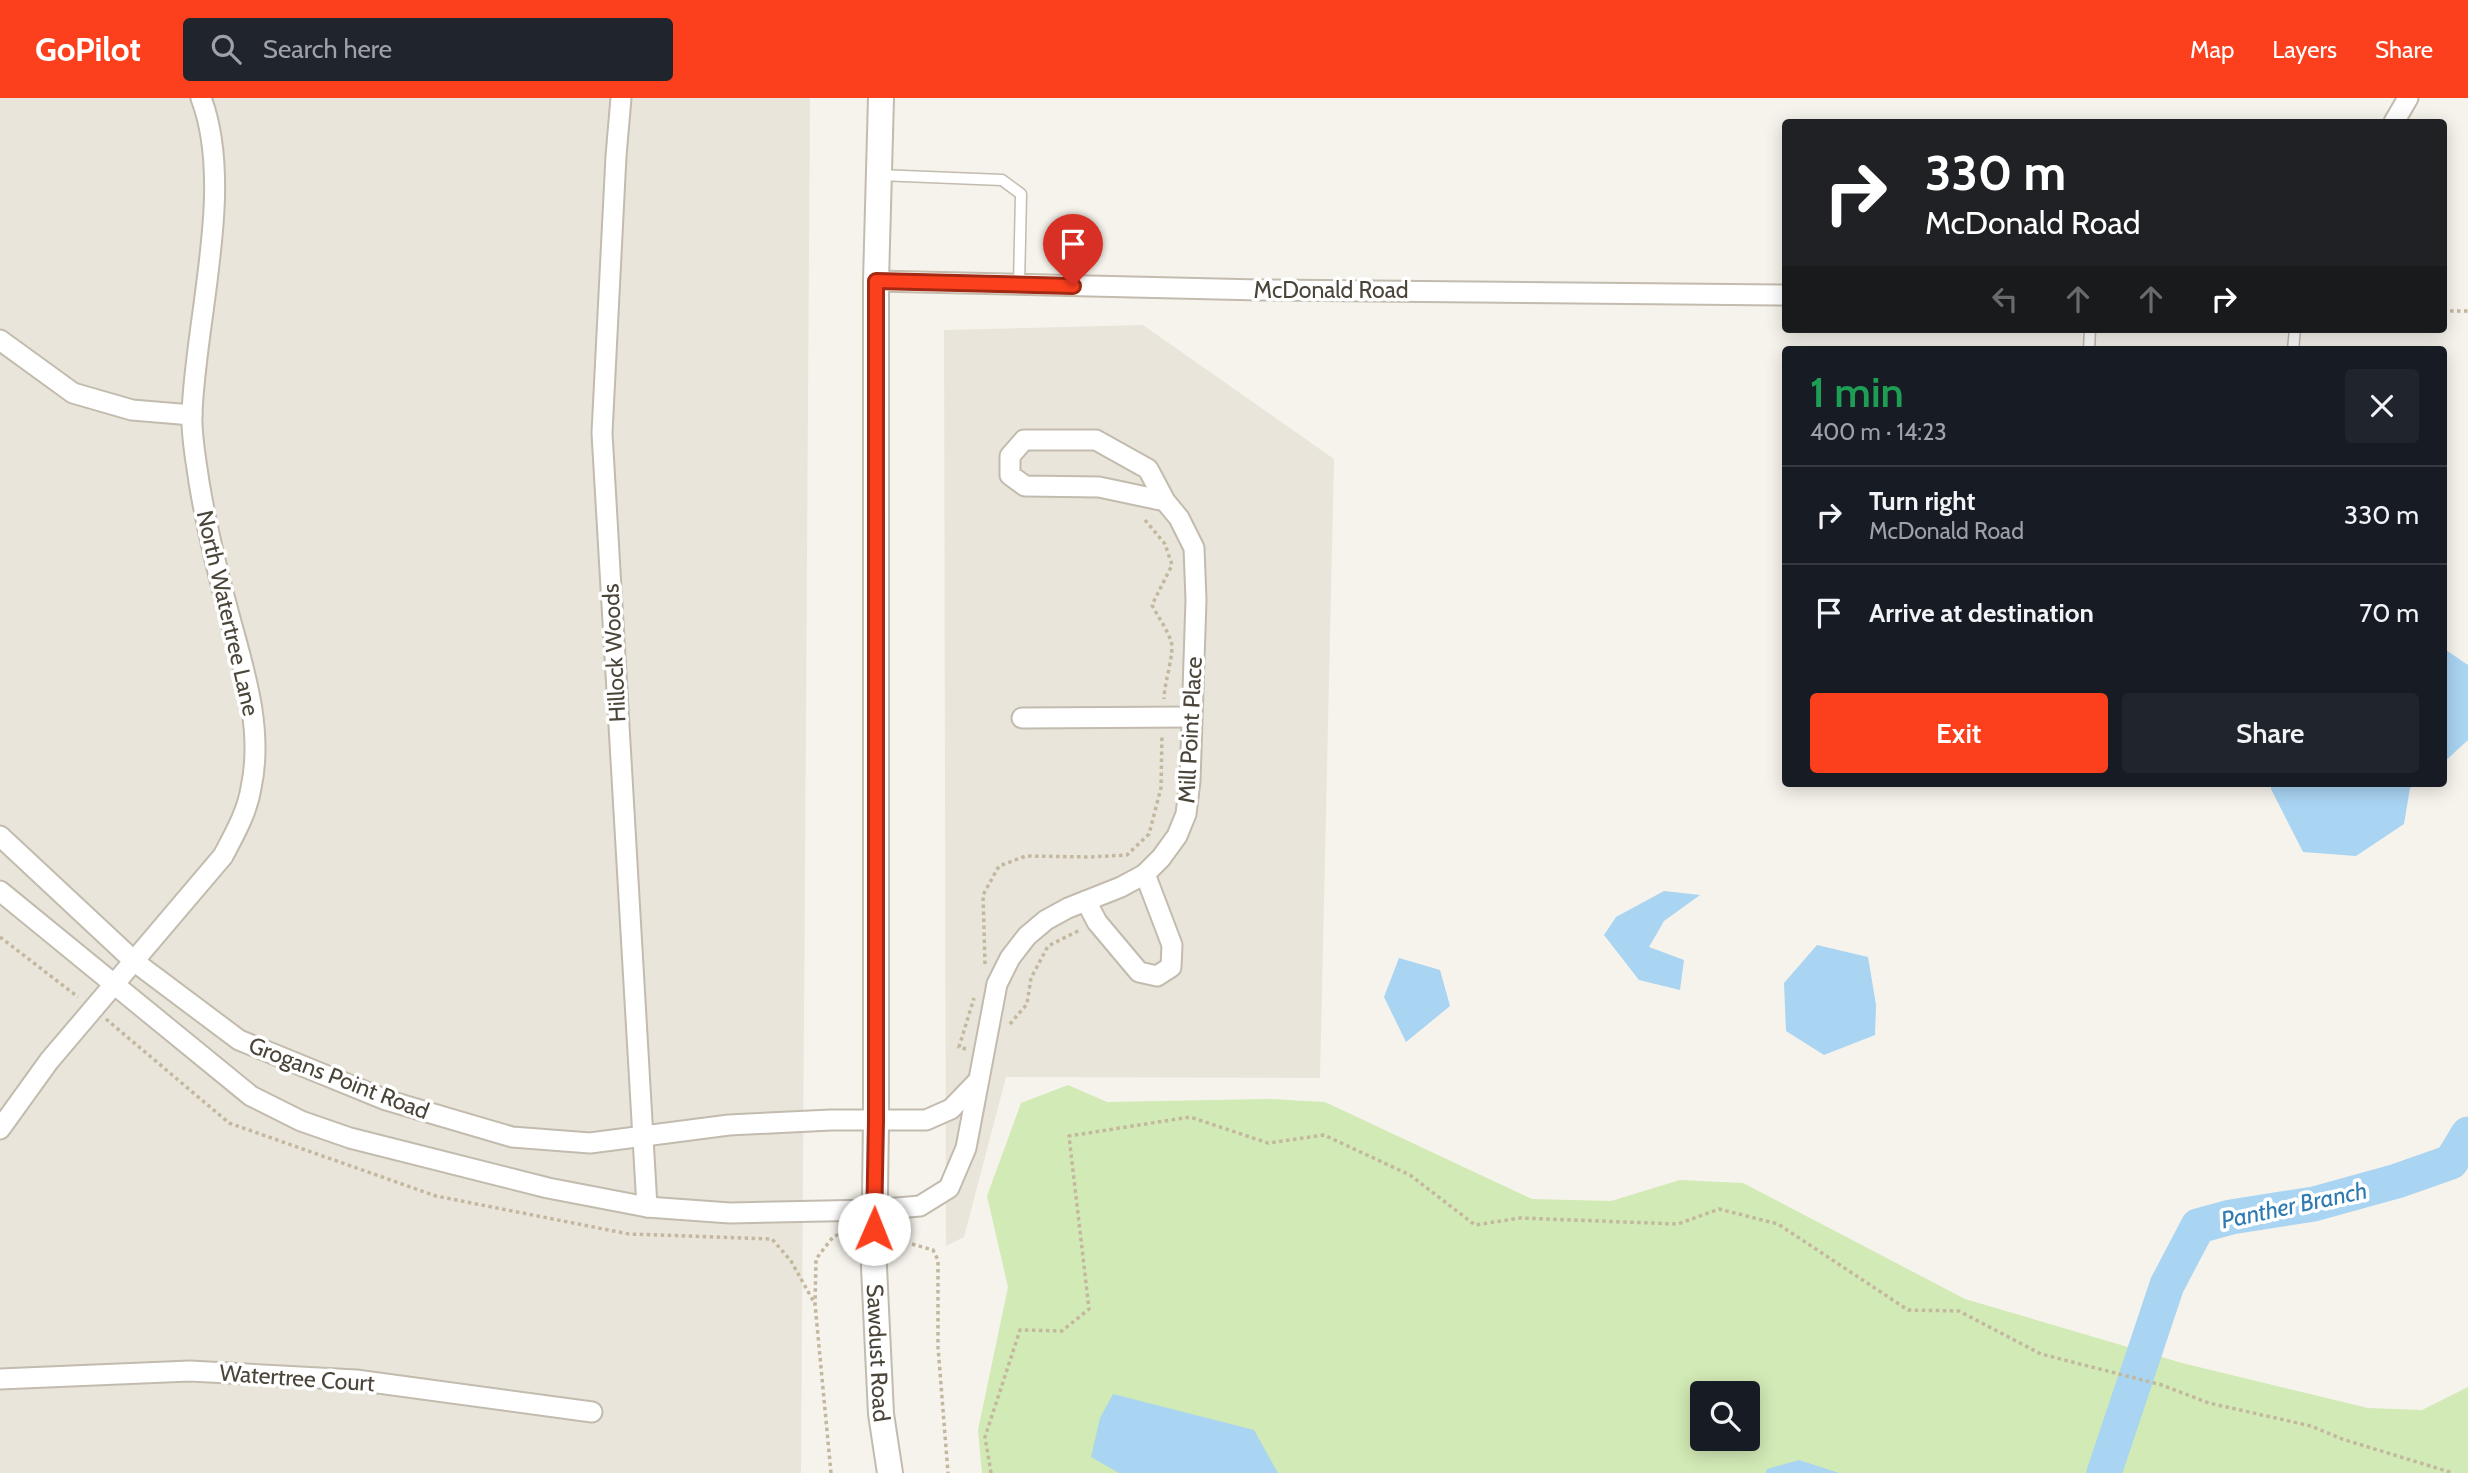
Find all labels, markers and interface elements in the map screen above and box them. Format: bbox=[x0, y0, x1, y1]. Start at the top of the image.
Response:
search box bbox=[183, 18, 673, 81]
text: GoPilot bbox=[35, 29, 141, 69]
icon: search bbox=[207, 30, 245, 68]
text: Search here bbox=[263, 33, 392, 65]
text: Map bbox=[2190, 35, 2234, 64]
text: Layers bbox=[2272, 35, 2337, 64]
text: Share bbox=[2375, 35, 2433, 64]
text: 330 m bbox=[1925, 143, 2066, 202]
icon: right bbox=[1810, 147, 1901, 238]
text: McDonald Road bbox=[1925, 203, 2141, 242]
pin bbox=[1043, 214, 1103, 286]
icon: arrive bbox=[1054, 225, 1092, 263]
street label: McDonald Road bbox=[1254, 276, 1408, 304]
icon: left bbox=[1986, 280, 2024, 318]
icon: ahead bbox=[2059, 280, 2097, 318]
icon: ahead bbox=[2132, 280, 2170, 318]
icon: right bbox=[2205, 280, 2243, 318]
text: 1 min bbox=[1810, 366, 1904, 418]
button: close bbox=[2345, 369, 2419, 443]
text: 400 m · 14:23 bbox=[1810, 418, 1947, 446]
text: Turn right bbox=[1869, 485, 1975, 517]
icon: right bbox=[1810, 496, 1848, 534]
text: 330 m bbox=[2344, 499, 2419, 531]
street label: North Watertree Lane bbox=[191, 507, 265, 719]
text: McDonald Road bbox=[1869, 517, 2024, 545]
street label: Hillock Woods bbox=[596, 583, 632, 723]
icon: arrive bbox=[1810, 594, 1848, 632]
text: Arrive at destination bbox=[1869, 597, 2094, 629]
text: 70 m bbox=[2359, 597, 2419, 629]
street label: Mill Point Place bbox=[1172, 656, 1208, 804]
button: Exit bbox=[1810, 693, 2108, 773]
button: Share bbox=[2122, 693, 2419, 773]
street label: Grogans Point Road bbox=[245, 1031, 433, 1125]
water label: Panther Branch bbox=[2218, 1175, 2370, 1235]
position arrow bbox=[837, 1192, 911, 1266]
street label: Sawdust Road bbox=[861, 1283, 896, 1424]
street label: Watertree Court bbox=[219, 1359, 376, 1397]
map controls bbox=[1690, 1381, 1760, 1451]
button: search bbox=[1690, 1381, 1760, 1451]

